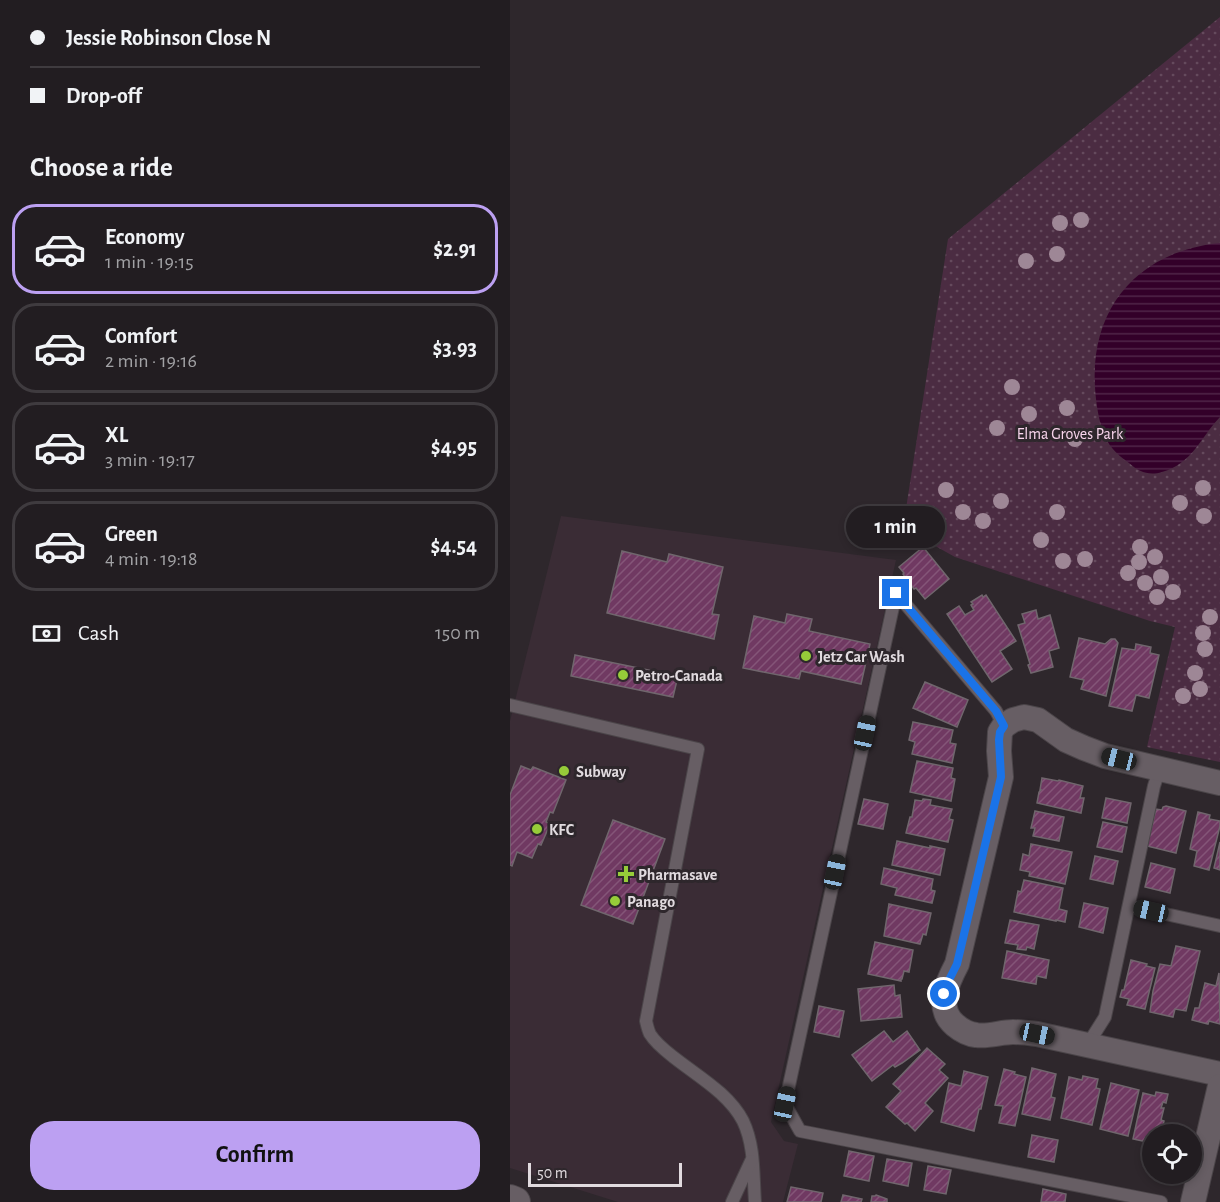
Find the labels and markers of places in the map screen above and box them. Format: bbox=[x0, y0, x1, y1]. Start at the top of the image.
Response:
marker: Jetz Car Wash bbox=[799, 649, 813, 663]
place label: Jetz Car Wash bbox=[818, 649, 905, 665]
marker: Petro-Canada bbox=[616, 668, 630, 682]
place label: Petro-Canada bbox=[635, 668, 723, 684]
marker: Subway bbox=[557, 764, 571, 778]
place label: Subway bbox=[576, 764, 627, 781]
marker: KFC bbox=[530, 822, 544, 836]
place label: KFC bbox=[549, 822, 575, 838]
marker: Pharmasave bbox=[619, 867, 633, 881]
place label: Pharmasave bbox=[638, 867, 718, 883]
marker: Panago bbox=[608, 894, 622, 908]
place label: Panago bbox=[627, 894, 675, 910]

